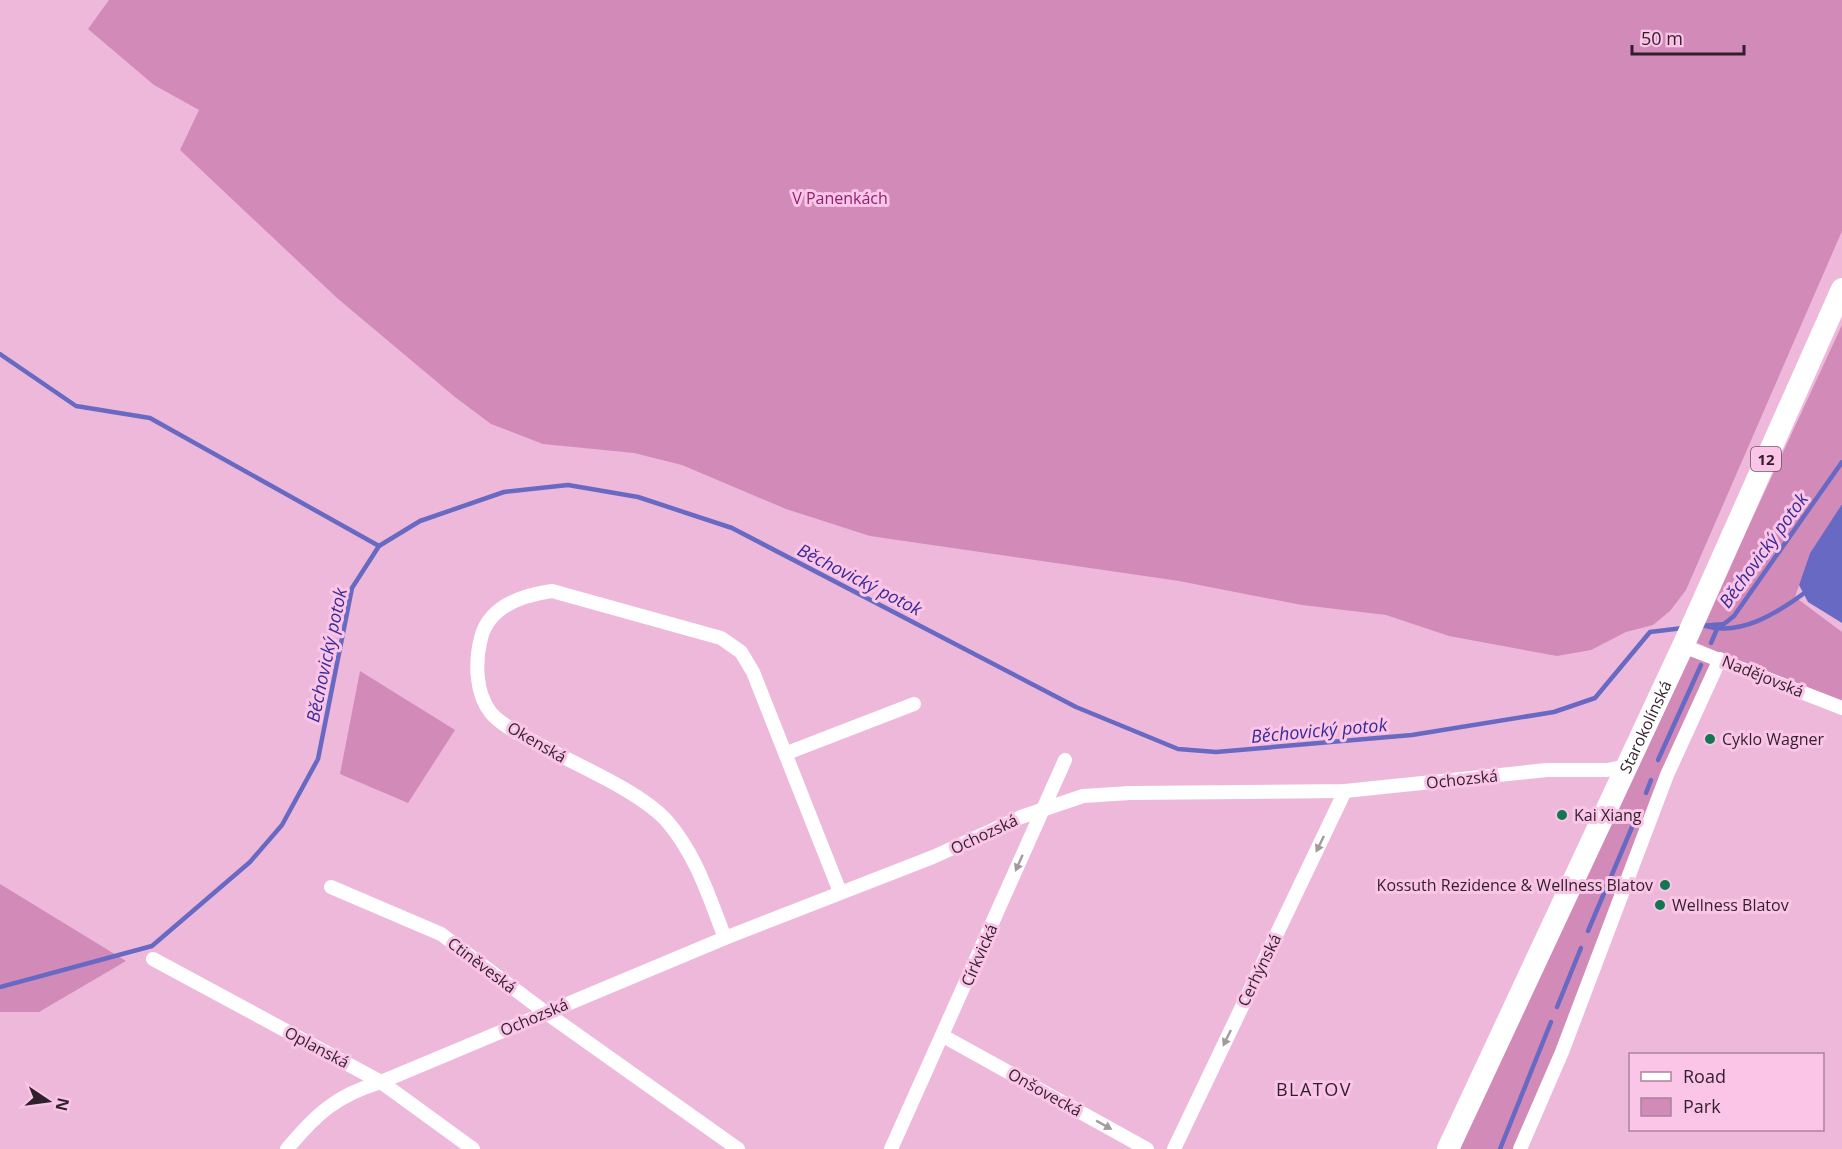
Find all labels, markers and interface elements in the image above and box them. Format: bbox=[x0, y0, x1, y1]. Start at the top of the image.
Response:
scale bar bbox=[1632, 18, 1744, 56]
text: 50 m bbox=[1641, 26, 1683, 50]
park label: V Panenkách bbox=[792, 187, 888, 209]
road number: 12 bbox=[1751, 447, 1781, 471]
water label: Běchovický potok bbox=[1713, 487, 1814, 612]
water label: Běchovický potok bbox=[794, 537, 927, 621]
water label: Běchovický potok bbox=[300, 585, 352, 724]
street label: Nadějovská bbox=[1719, 650, 1807, 702]
street label: Starokolínská bbox=[1614, 677, 1676, 777]
water label: Běchovický potok bbox=[1250, 712, 1389, 748]
street label: Okenská bbox=[504, 716, 570, 768]
place label: Cyklo Wagner bbox=[1722, 728, 1824, 750]
marker: Cyklo Wagner bbox=[1703, 732, 1717, 746]
street label: Ochozská bbox=[1425, 764, 1499, 794]
place label: Kai Xiang bbox=[1574, 804, 1642, 826]
marker: Kai Xiang bbox=[1555, 808, 1569, 822]
street label: Ochozská bbox=[947, 809, 1021, 859]
one-way arrow bbox=[1315, 835, 1324, 852]
one-way arrow bbox=[1015, 854, 1024, 871]
place label: Kossuth Rezidence & Wellness Blatov bbox=[1377, 874, 1653, 896]
marker: Kossuth Rezidence & Wellness Blatov bbox=[1658, 878, 1672, 892]
place label: Wellness Blatov bbox=[1672, 894, 1789, 916]
marker: Wellness Blatov bbox=[1653, 898, 1667, 912]
street label: Církvická bbox=[956, 920, 1002, 990]
street label: Cerhýnská bbox=[1232, 930, 1286, 1010]
street label: Ctiněveská bbox=[443, 932, 521, 998]
street label: Ochozská bbox=[497, 993, 571, 1041]
street label: Oplanská bbox=[281, 1021, 353, 1073]
one-way arrow bbox=[1222, 1030, 1231, 1047]
legend bbox=[1629, 1053, 1824, 1131]
street label: Onšovecká bbox=[1004, 1063, 1086, 1121]
text: Road bbox=[1683, 1064, 1726, 1088]
north arrow bbox=[18, 1071, 78, 1131]
district label: BLATOV bbox=[1276, 1077, 1352, 1101]
text: Park bbox=[1683, 1094, 1721, 1118]
text: N bbox=[50, 1096, 75, 1113]
one-way arrow bbox=[1096, 1120, 1113, 1130]

